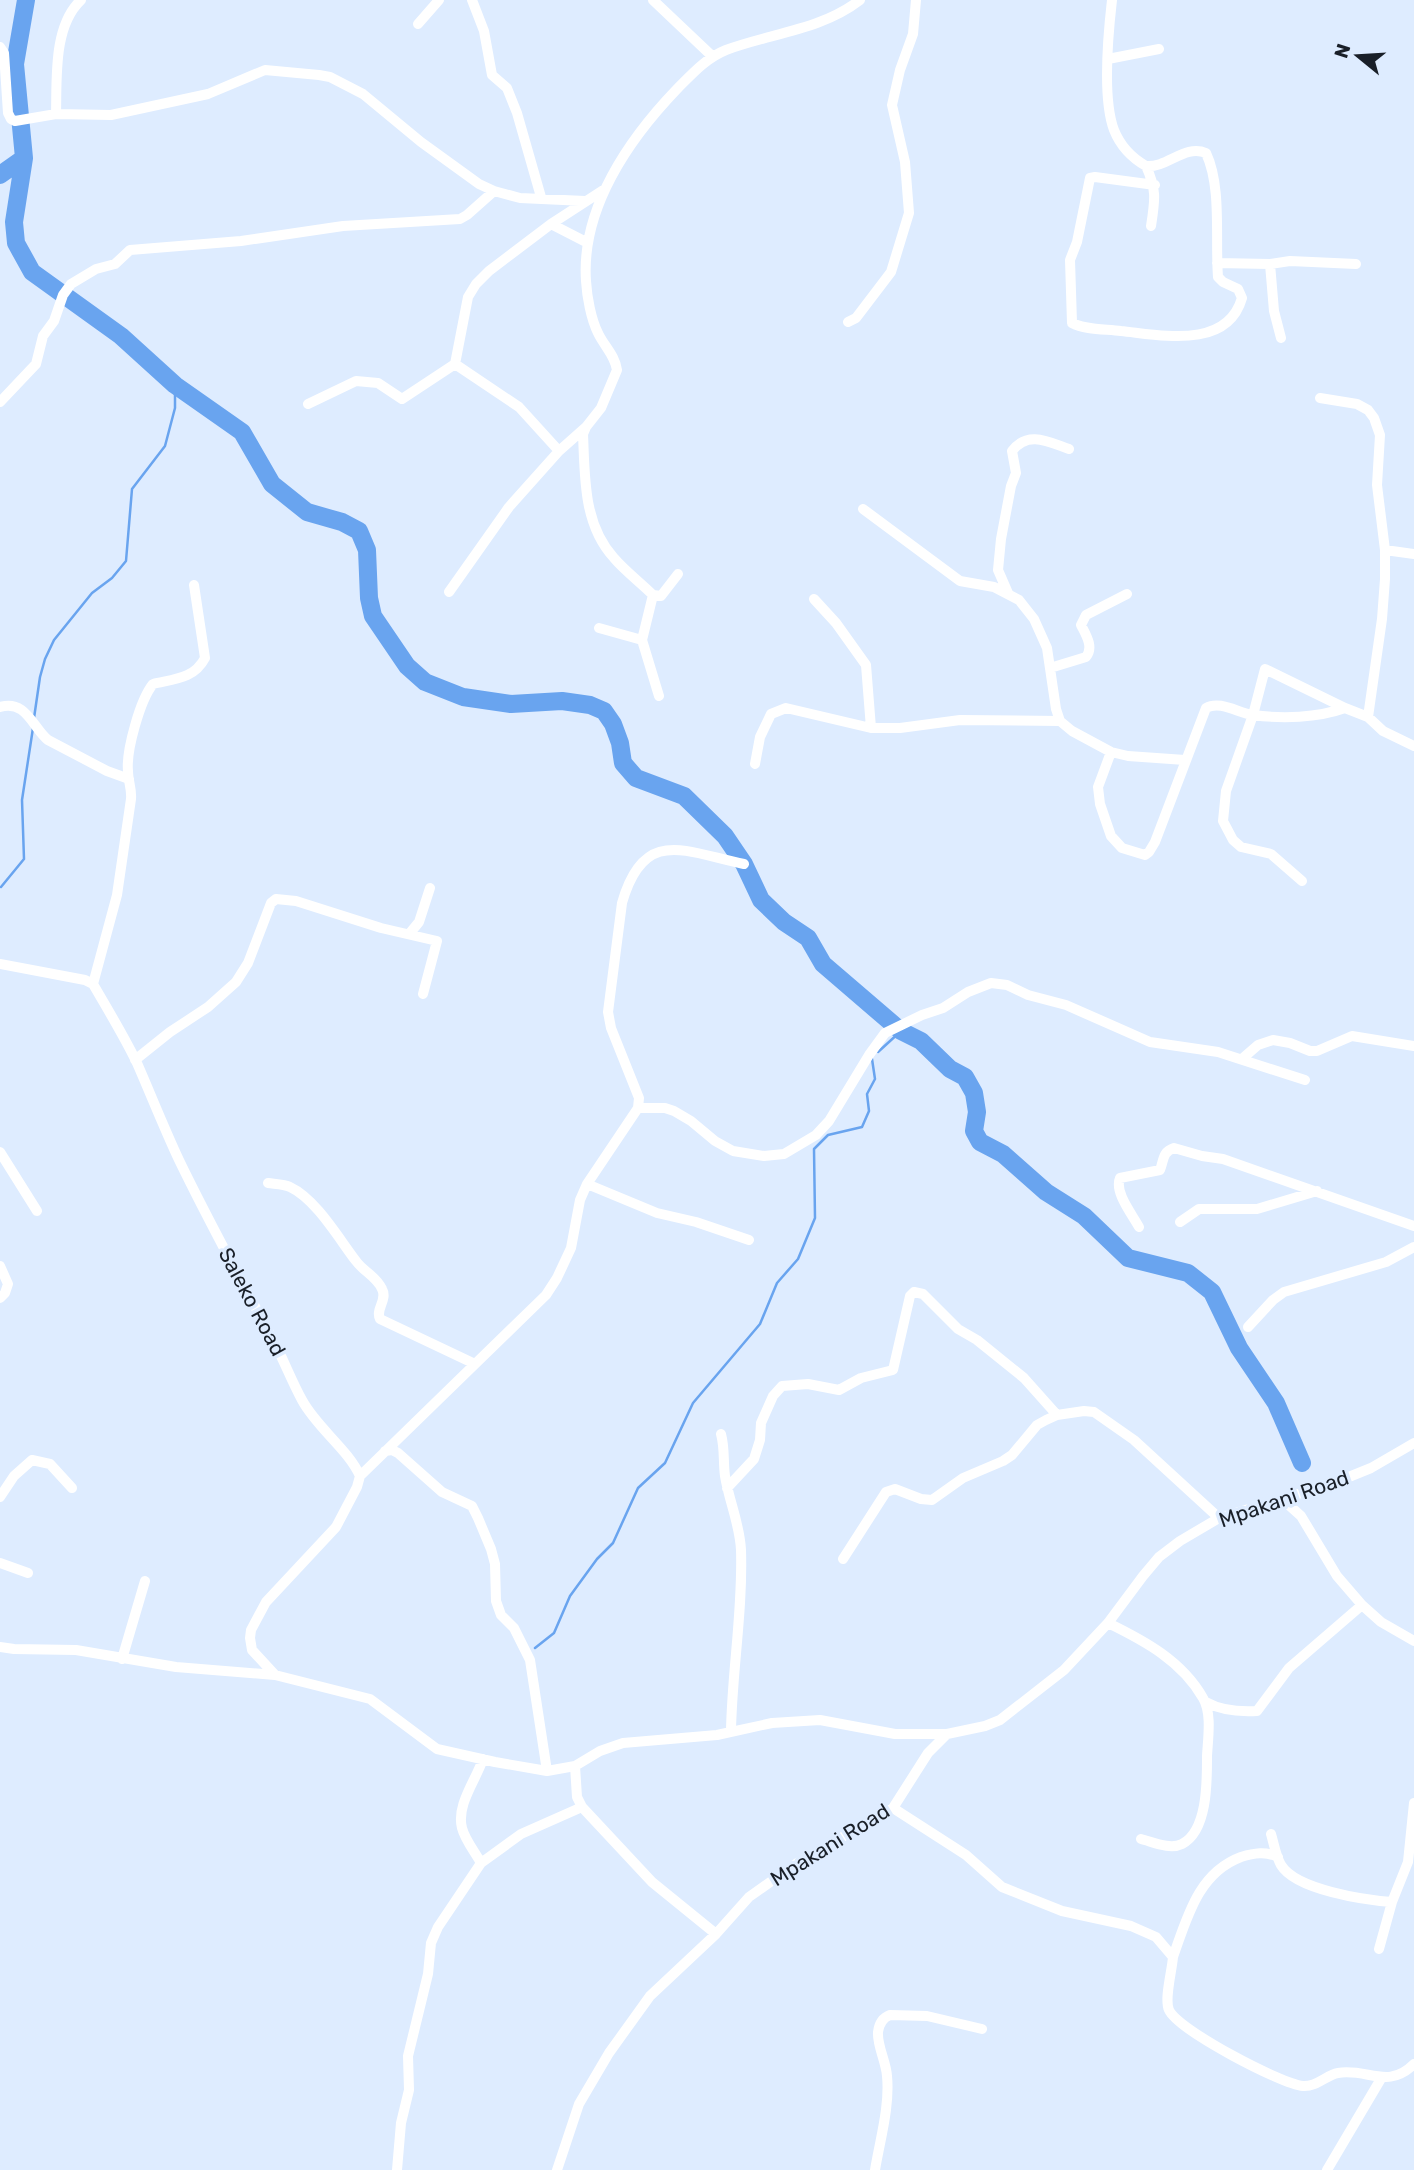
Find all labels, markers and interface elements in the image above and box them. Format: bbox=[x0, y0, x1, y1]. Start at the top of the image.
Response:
north arrow bbox=[1323, 21, 1393, 91]
text: N bbox=[1329, 41, 1355, 61]
street label: Saleko Road bbox=[214, 1243, 291, 1360]
street label: Mpakani Road bbox=[1216, 1465, 1352, 1532]
street label: Mpakani Road bbox=[766, 1798, 894, 1891]

